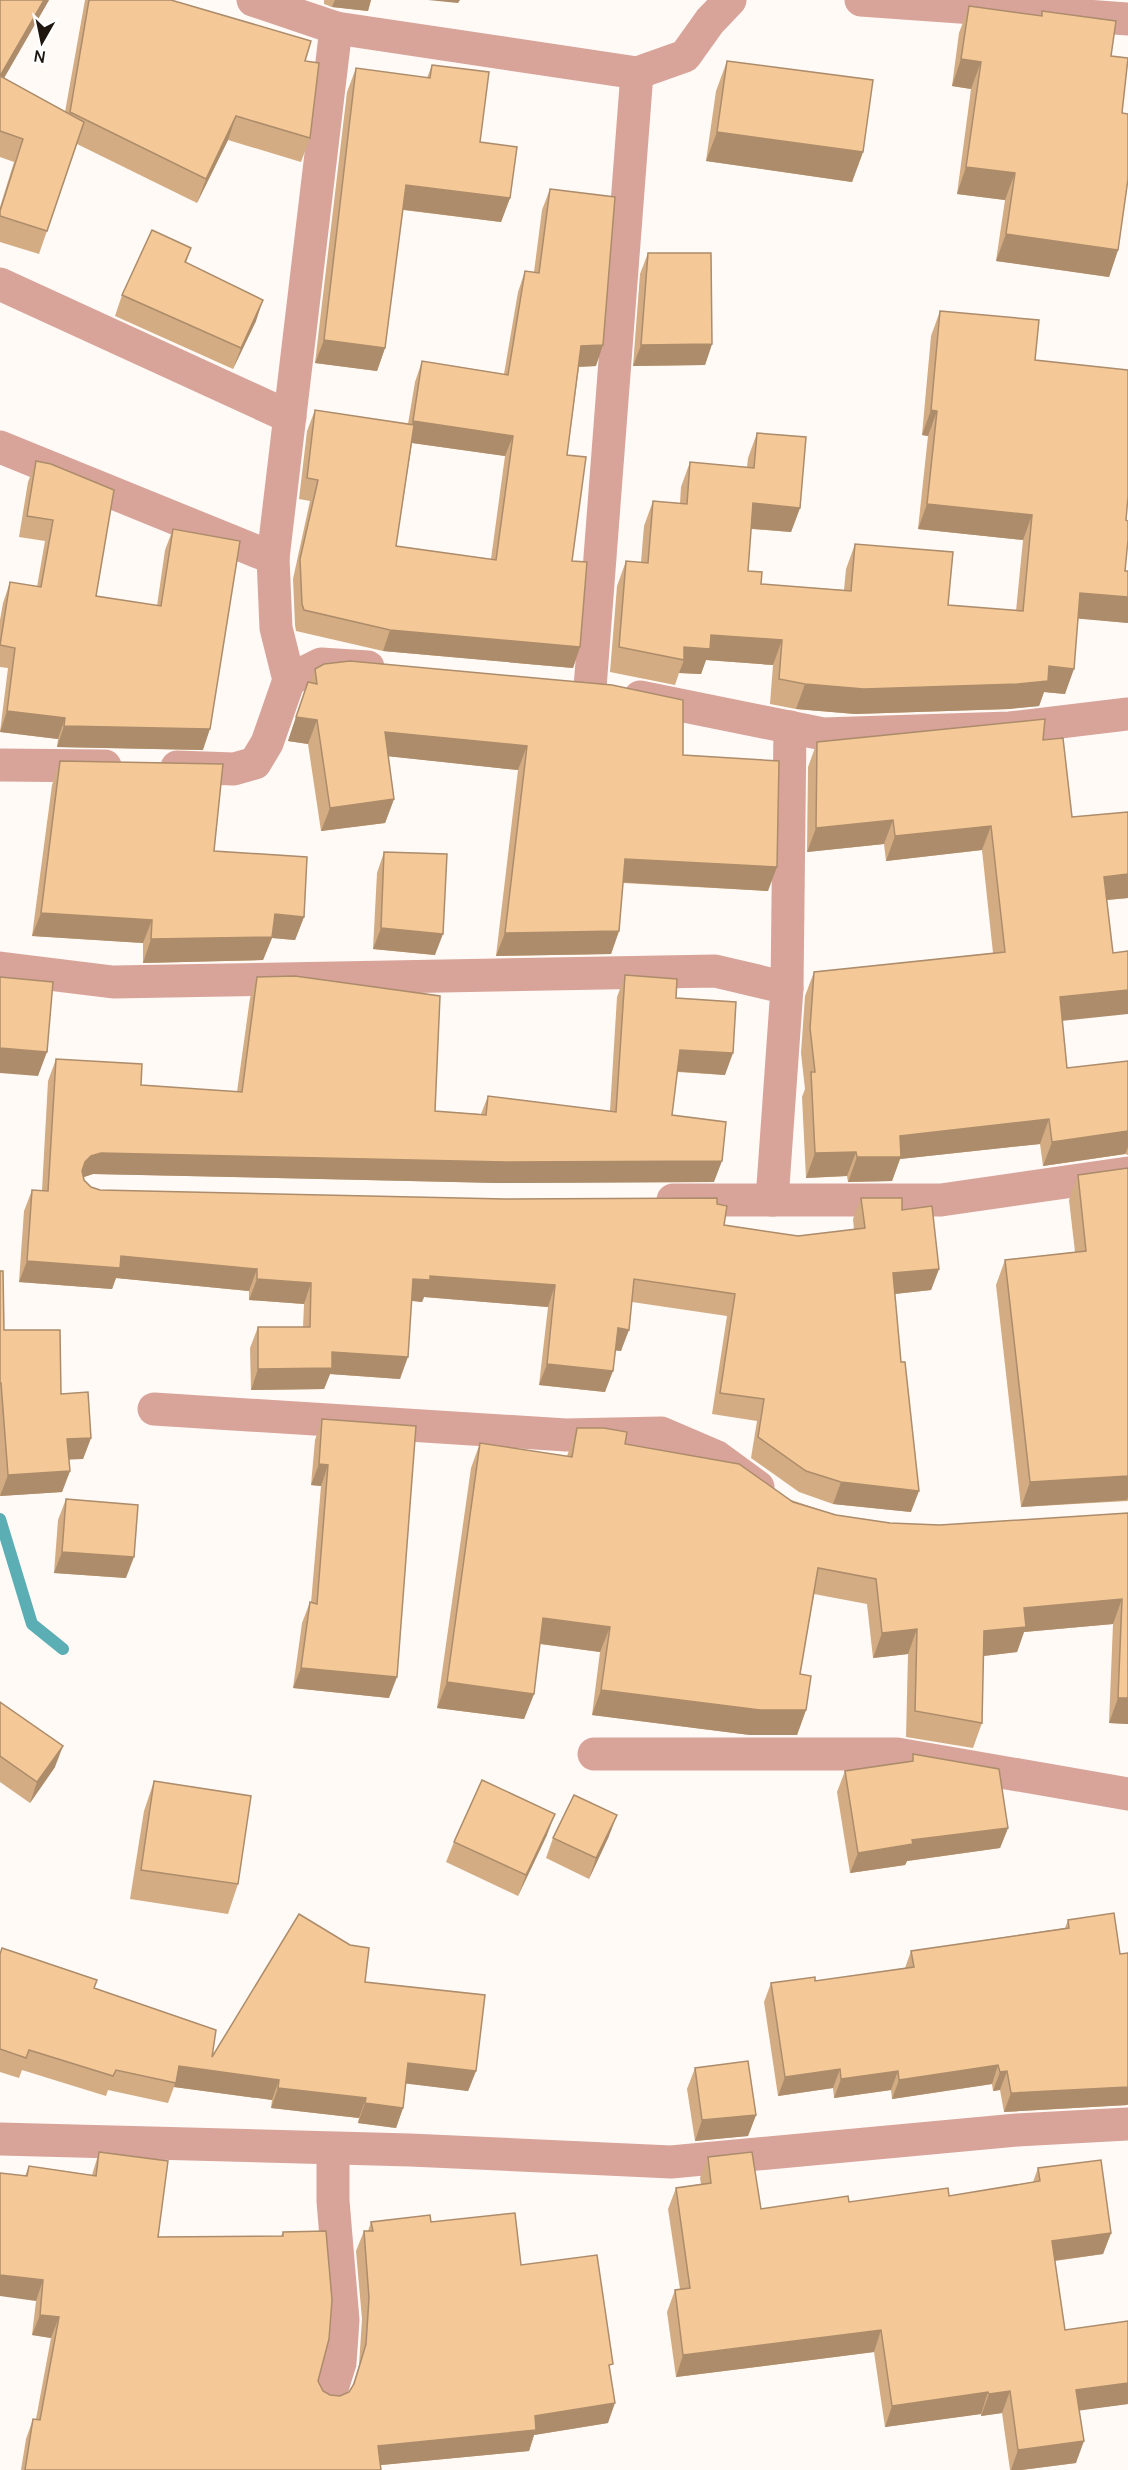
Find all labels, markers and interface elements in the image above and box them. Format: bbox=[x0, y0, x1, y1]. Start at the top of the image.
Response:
north arrow bbox=[12, 12, 72, 72]
text: N bbox=[32, 45, 47, 69]

